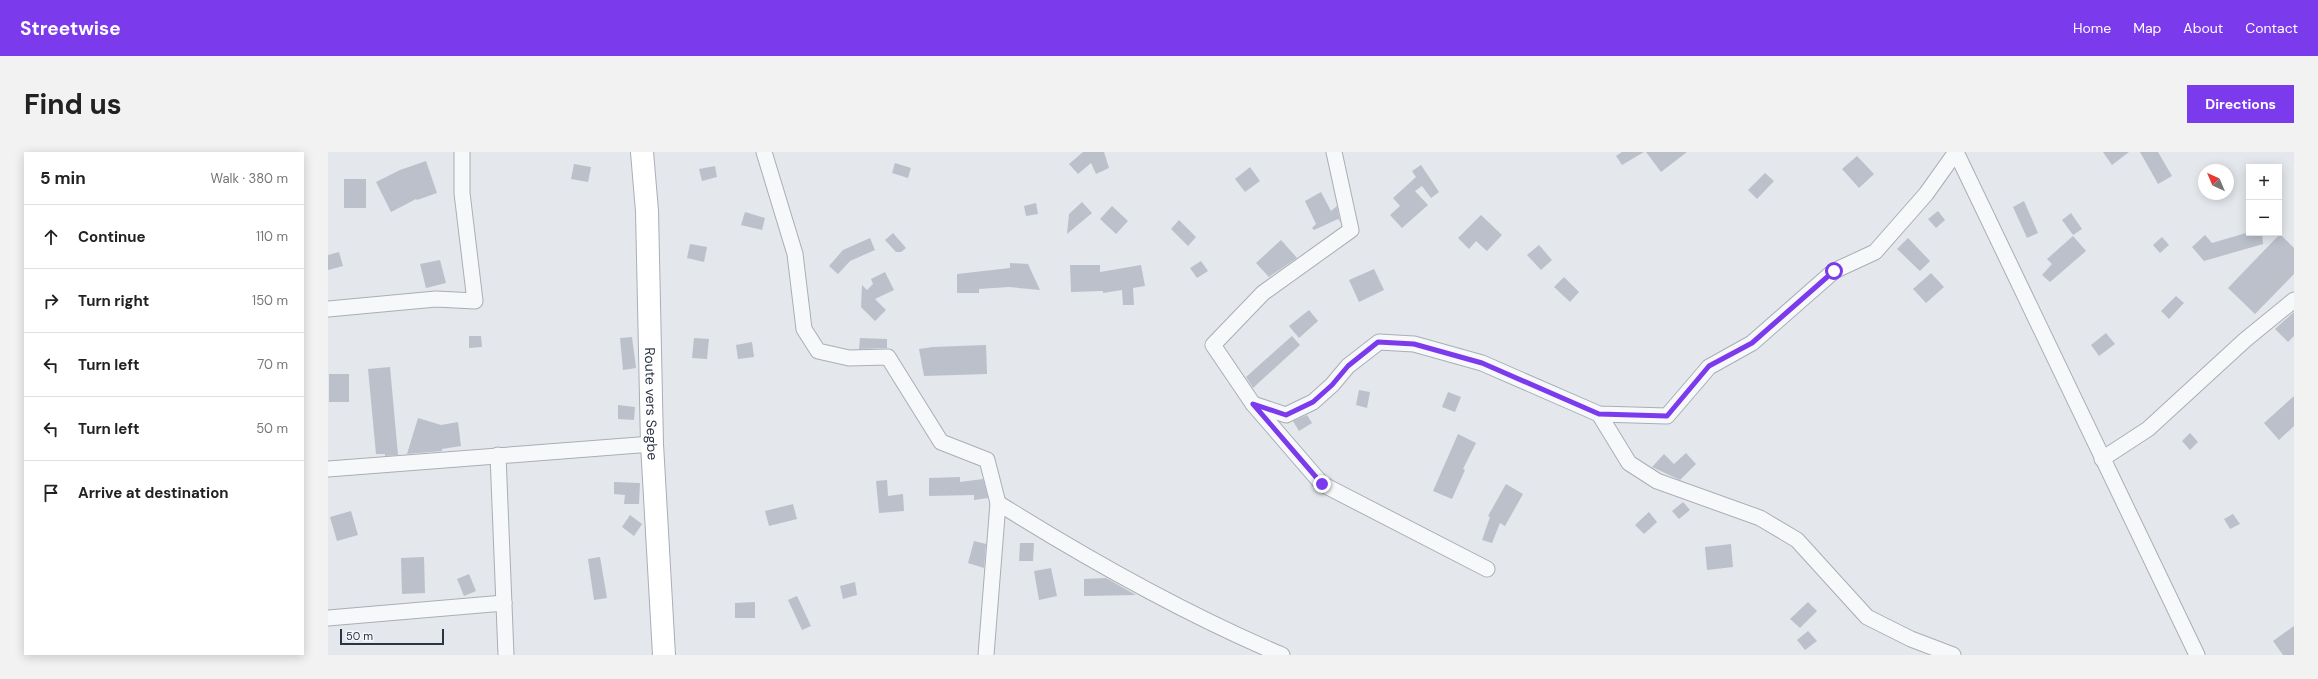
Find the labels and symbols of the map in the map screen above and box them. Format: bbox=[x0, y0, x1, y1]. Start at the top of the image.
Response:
north arrow bbox=[2198, 164, 2234, 200]
route start bbox=[1825, 262, 1843, 280]
street label: Route vers Segbe bbox=[641, 347, 662, 461]
route end bbox=[1313, 475, 1331, 493]
scale bar bbox=[340, 627, 444, 646]

